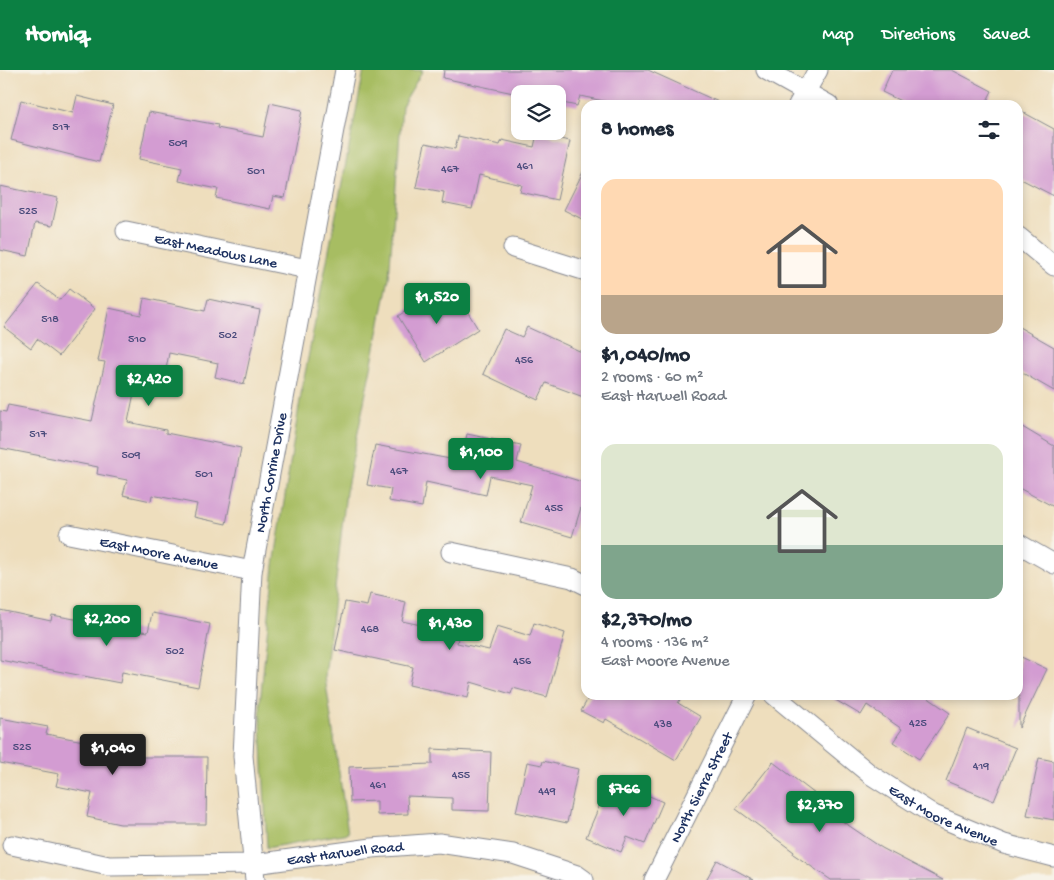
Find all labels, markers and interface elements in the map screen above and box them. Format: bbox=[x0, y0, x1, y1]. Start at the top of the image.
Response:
text: Homiq bbox=[25, 21, 88, 50]
text: Map bbox=[822, 25, 854, 46]
text: Directions bbox=[882, 25, 955, 46]
text: Saved bbox=[983, 25, 1029, 46]
map controls bbox=[511, 85, 566, 140]
button: layers bbox=[511, 85, 566, 140]
icon: filters bbox=[975, 116, 1003, 144]
text: 8 homes bbox=[601, 118, 673, 143]
house number: 517 bbox=[52, 121, 70, 135]
house number: 509 bbox=[168, 137, 188, 151]
house number: 461 bbox=[517, 160, 533, 174]
house number: 467 bbox=[441, 163, 460, 177]
house number: 501 bbox=[247, 165, 265, 179]
house number: 525 bbox=[19, 205, 37, 219]
icon: home bbox=[757, 211, 847, 301]
street label: East Meadows Lane bbox=[152, 230, 279, 274]
pin: $1,520 bbox=[396, 282, 478, 325]
text: $1,520 bbox=[415, 289, 459, 308]
house number: 518 bbox=[41, 313, 59, 327]
house number: 502 bbox=[218, 329, 238, 343]
house number: 510 bbox=[128, 333, 146, 347]
text: $1,040/mo bbox=[601, 344, 690, 369]
house number: 456 bbox=[515, 354, 534, 368]
pin: $2,420 bbox=[108, 364, 190, 407]
text: 2 rooms · 60 m² bbox=[601, 369, 703, 388]
text: $2,420 bbox=[127, 371, 171, 390]
text: East Harwell Road bbox=[601, 388, 726, 407]
street label: North Corrine Drive bbox=[252, 411, 292, 534]
house number: 517 bbox=[29, 428, 47, 442]
pin: $1,100 bbox=[440, 438, 522, 480]
text: $1,100 bbox=[459, 444, 503, 463]
house number: 509 bbox=[121, 449, 141, 463]
house number: 467 bbox=[390, 465, 409, 479]
house number: 501 bbox=[195, 468, 213, 482]
icon: home bbox=[757, 476, 847, 566]
house number: 455 bbox=[545, 502, 563, 516]
street label: East Moore Avenue bbox=[98, 533, 220, 575]
pin: $2,200 bbox=[66, 604, 148, 647]
pin: $1,430 bbox=[409, 608, 491, 651]
text: $2,370/mo bbox=[601, 609, 692, 634]
text: $2,200 bbox=[84, 611, 130, 630]
text: $1,430 bbox=[428, 615, 472, 634]
house number: 468 bbox=[361, 623, 380, 637]
text: 4 rooms · 136 m² bbox=[601, 634, 709, 653]
house number: 502 bbox=[165, 645, 185, 659]
text: East Moore Avenue bbox=[601, 653, 730, 672]
house number: 456 bbox=[513, 655, 532, 669]
house number: 425 bbox=[909, 717, 927, 731]
house number: 438 bbox=[654, 718, 673, 732]
street label: North Sierra Street bbox=[667, 728, 739, 846]
pin: $1,040 bbox=[72, 734, 154, 776]
text: $1,040 bbox=[91, 740, 135, 759]
house number: 525 bbox=[13, 741, 31, 755]
house number: 419 bbox=[973, 760, 989, 774]
house number: 455 bbox=[452, 769, 470, 783]
pin: $766 bbox=[594, 774, 654, 817]
house number: 461 bbox=[370, 779, 386, 793]
text: $766 bbox=[608, 781, 640, 800]
street label: East Moore Avenue bbox=[884, 781, 1001, 852]
house number: 449 bbox=[538, 785, 556, 799]
pin: $2,370 bbox=[779, 790, 861, 833]
text: $2,370 bbox=[797, 797, 843, 816]
street label: East Harwell Road bbox=[286, 839, 405, 870]

